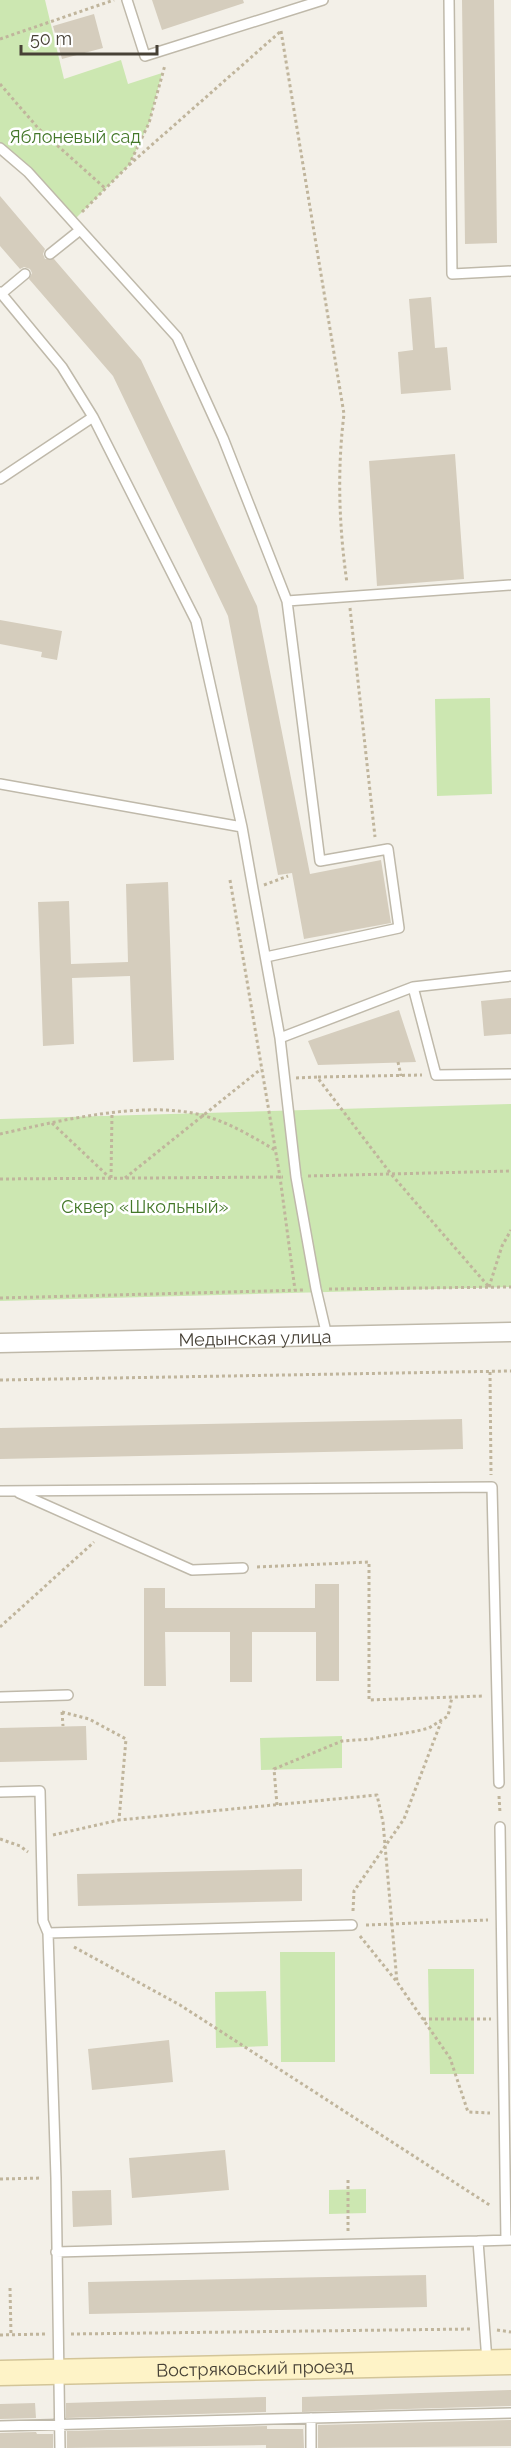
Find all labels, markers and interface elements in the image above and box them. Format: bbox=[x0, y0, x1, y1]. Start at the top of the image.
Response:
scale bar bbox=[21, 18, 158, 56]
text: 50 m bbox=[30, 28, 72, 49]
park label: Яблоневый сад bbox=[9, 126, 141, 147]
park label: Сквер «Школьный» bbox=[61, 1196, 229, 1217]
street label: Медынская улица bbox=[178, 1325, 332, 1350]
street label: Востряковский проезд bbox=[156, 2355, 354, 2380]

